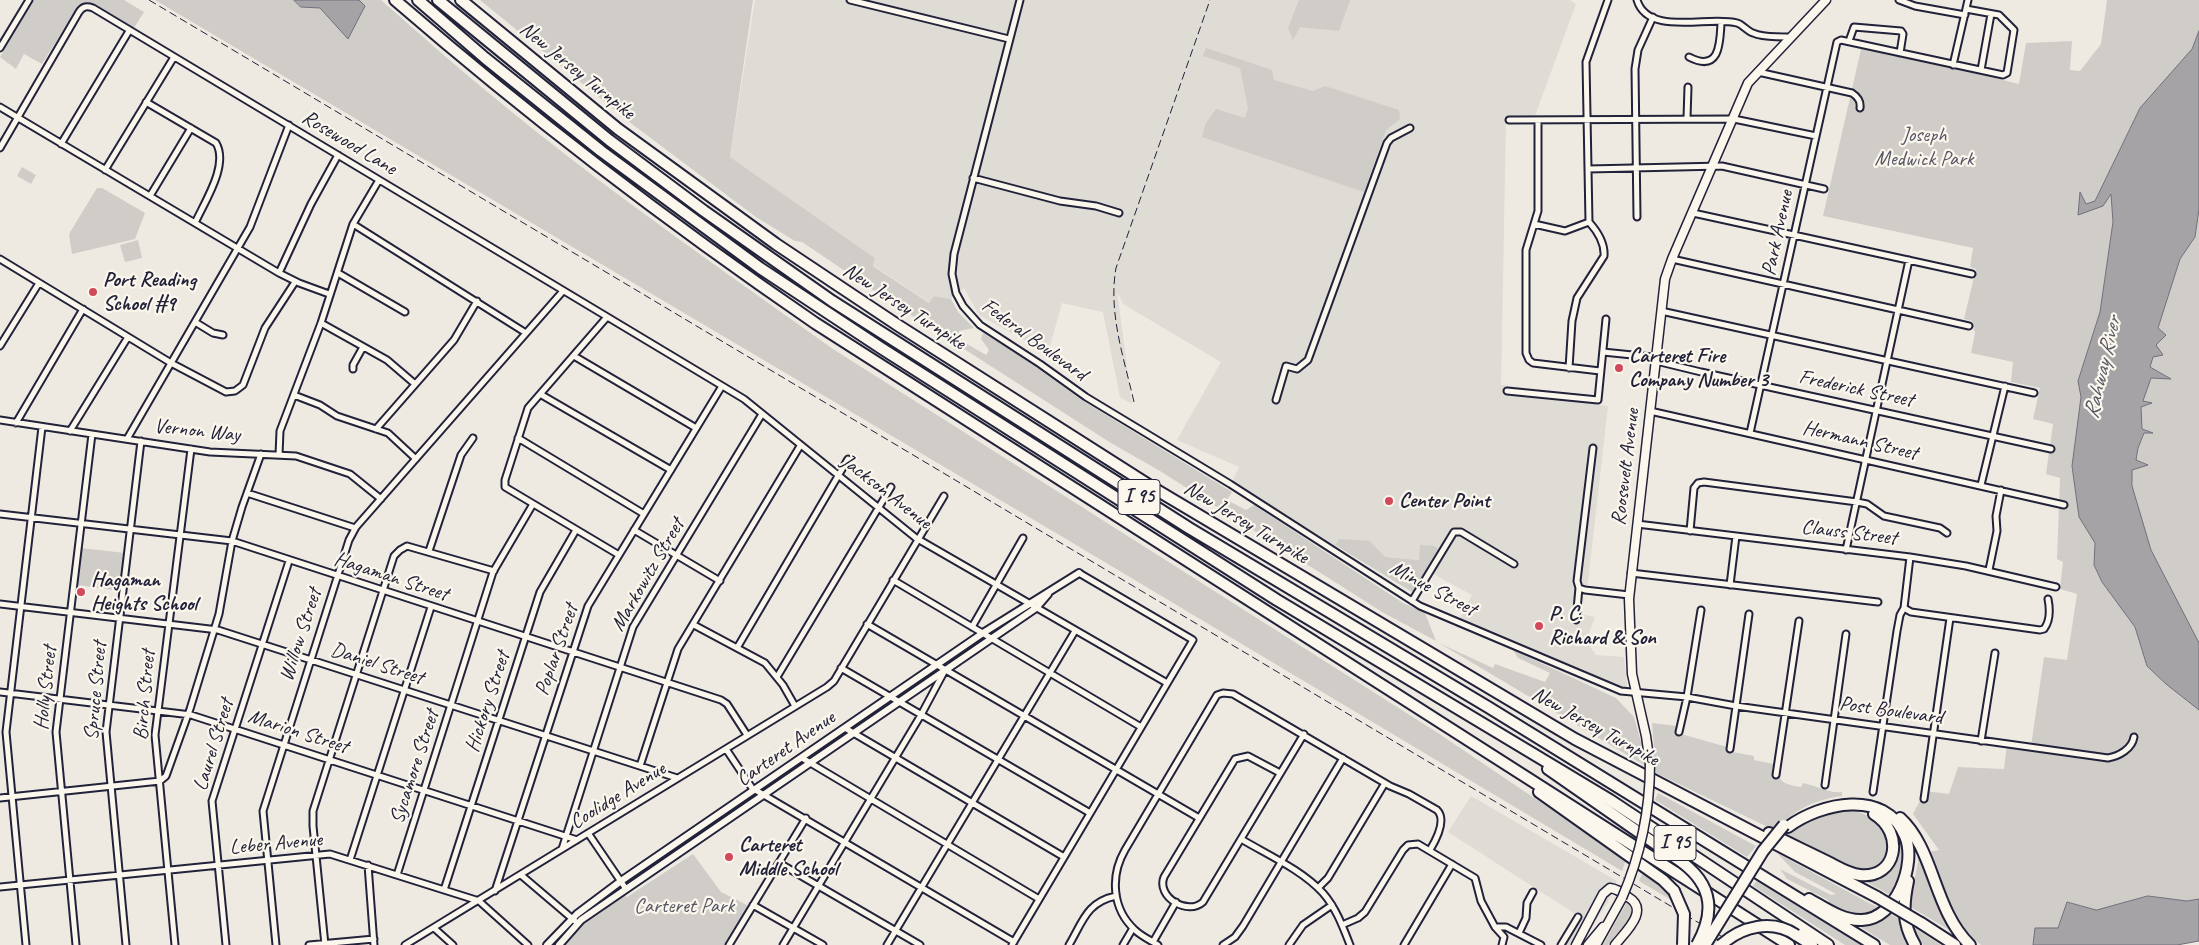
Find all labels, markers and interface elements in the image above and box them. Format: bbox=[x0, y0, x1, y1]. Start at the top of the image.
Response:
street label: New Jersey Turnpike bbox=[514, 17, 640, 125]
street label: Rosewood Lane bbox=[297, 105, 401, 181]
park label: Joseph Medwick Park bbox=[1875, 122, 1973, 172]
street label: Park Avenue bbox=[1757, 188, 1799, 278]
street label: New Jersey Turnpike bbox=[838, 258, 970, 356]
place label: Port Reading School #9 bbox=[103, 267, 196, 317]
marker: Port Reading School #9 bbox=[87, 286, 99, 298]
street label: Federal Boulevard bbox=[976, 293, 1092, 387]
water label: Rahway River bbox=[2079, 315, 2127, 421]
place label: Carteret Fire Company Number 3 bbox=[1629, 343, 1768, 393]
marker: Carteret Fire Company Number 3 bbox=[1613, 362, 1625, 374]
street label: Frederick Street bbox=[1797, 365, 1915, 413]
street label: Roosevelt Avenue bbox=[1606, 407, 1646, 527]
street label: Vernon Way bbox=[153, 414, 241, 448]
street label: Hermann Street bbox=[1800, 416, 1920, 466]
street label: Jackson Avenue bbox=[836, 449, 936, 535]
street label: New Jersey Turnpike bbox=[1179, 476, 1313, 570]
road number: I 95 bbox=[1118, 480, 1160, 514]
place label: Center Point bbox=[1399, 488, 1490, 514]
marker: Center Point bbox=[1383, 495, 1395, 507]
street label: Markowitz Street bbox=[606, 514, 690, 636]
street label: Clauss Street bbox=[1800, 515, 1898, 551]
street label: Hagaman Street bbox=[331, 547, 451, 607]
street label: Minue Street bbox=[1386, 556, 1480, 622]
place label: Hagaman Heights School bbox=[91, 567, 197, 617]
marker: Hagaman Heights School bbox=[75, 586, 87, 598]
street label: Willow Street bbox=[274, 586, 328, 684]
street label: Poplar Street bbox=[530, 601, 584, 699]
place label: P. C. Richard & Son bbox=[1549, 601, 1656, 651]
marker: P. C. Richard & Son bbox=[1533, 620, 1545, 632]
street label: Daniel Street bbox=[328, 637, 426, 691]
street label: Spruce Street bbox=[79, 641, 113, 741]
street label: Holly Street bbox=[29, 645, 63, 731]
street label: Birch Street bbox=[129, 649, 161, 741]
street label: Hickory Street bbox=[460, 649, 516, 755]
street label: New Jersey Turnpike bbox=[1527, 682, 1663, 772]
street label: Post Boulevard bbox=[1838, 691, 1944, 731]
street label: Laurel Street bbox=[188, 696, 240, 794]
street label: Marion Street bbox=[245, 704, 351, 760]
street label: Carteret Avenue bbox=[732, 706, 840, 792]
street label: Sycamore Street bbox=[385, 707, 445, 827]
street label: Coolidge Avenue bbox=[565, 757, 671, 835]
road number: I 95 bbox=[1654, 826, 1696, 860]
street label: Leber Avenue bbox=[229, 827, 323, 861]
place label: Carteret Middle School bbox=[739, 832, 838, 882]
marker: Carteret Middle School bbox=[723, 851, 735, 863]
park label: Carteret Park bbox=[634, 893, 734, 919]

